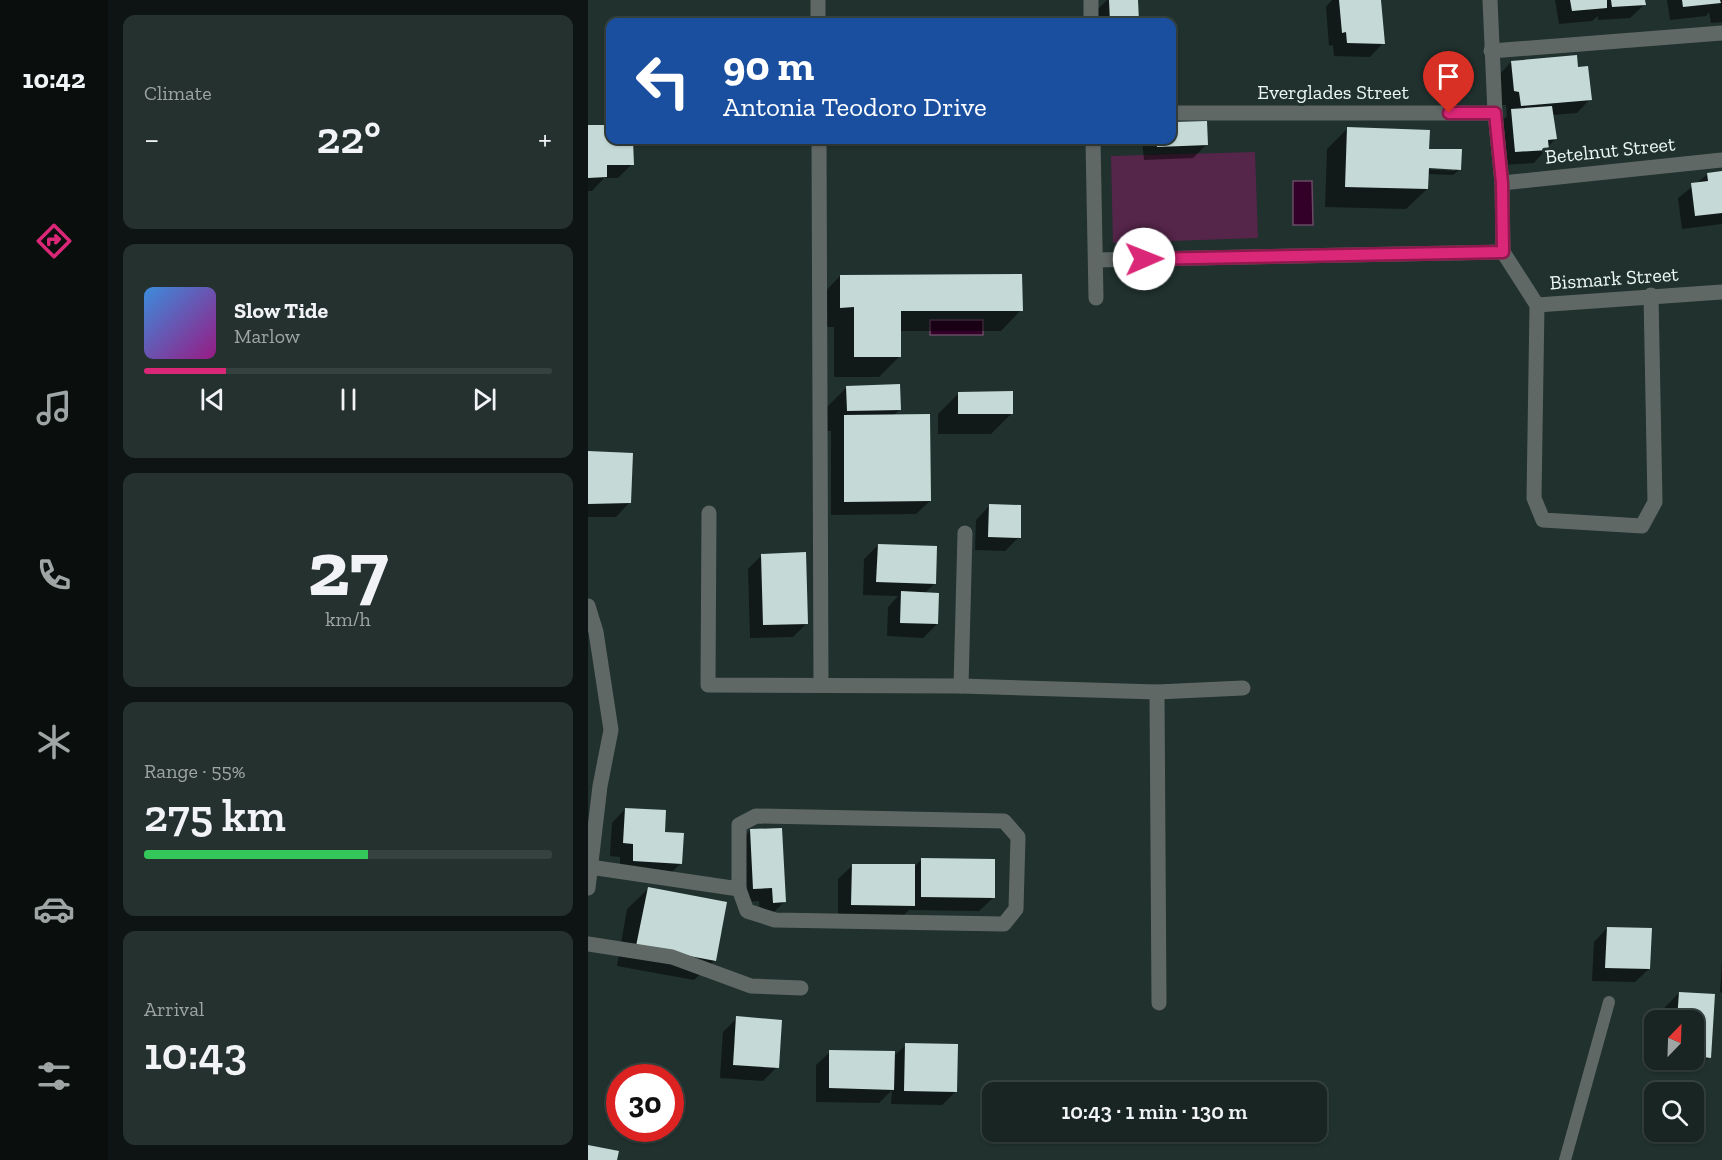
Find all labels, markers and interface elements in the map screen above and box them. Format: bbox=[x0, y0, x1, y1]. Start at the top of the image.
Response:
text: 90 m bbox=[723, 40, 814, 91]
icon: left bbox=[624, 42, 702, 120]
pin bbox=[1423, 51, 1474, 113]
icon: arrive bbox=[1432, 60, 1465, 93]
text: 10:42 bbox=[22, 63, 86, 95]
street label: Everglades Street bbox=[1257, 80, 1409, 104]
text: Climate bbox=[144, 81, 212, 105]
text: Antonia Teodoro Drive bbox=[723, 91, 987, 123]
text: 22° bbox=[317, 111, 381, 165]
text: − bbox=[144, 119, 159, 158]
text: + bbox=[538, 119, 552, 158]
street label: Betelnut Street bbox=[1544, 131, 1677, 169]
icon: directions bbox=[33, 220, 75, 262]
position arrow bbox=[1112, 227, 1176, 291]
street label: Bismark Street bbox=[1549, 261, 1680, 294]
text: Slow Tide bbox=[234, 297, 328, 324]
text: Marlow bbox=[234, 324, 300, 348]
icon: previous bbox=[196, 383, 229, 416]
icon: pause bbox=[332, 383, 365, 416]
icon: next bbox=[468, 383, 501, 416]
icon: music bbox=[33, 387, 75, 429]
text: 27 bbox=[308, 521, 388, 615]
icon: phone bbox=[33, 554, 75, 596]
text: km/h bbox=[325, 607, 371, 631]
icon: climate bbox=[33, 721, 75, 763]
text: Range · 55% bbox=[144, 759, 246, 783]
text: 275 km bbox=[144, 789, 286, 843]
icon: car bbox=[33, 888, 75, 930]
text: Arrival bbox=[144, 997, 204, 1021]
north arrow bbox=[1644, 1010, 1704, 1070]
map controls bbox=[1644, 1010, 1704, 1142]
text: 10:43 bbox=[144, 1027, 247, 1081]
icon: filters bbox=[33, 1055, 75, 1097]
speed limit sign: 30 bbox=[606, 1064, 684, 1142]
button: search bbox=[1644, 1082, 1704, 1142]
text: 10:43 · 1 min · 130 m bbox=[1061, 1098, 1248, 1125]

